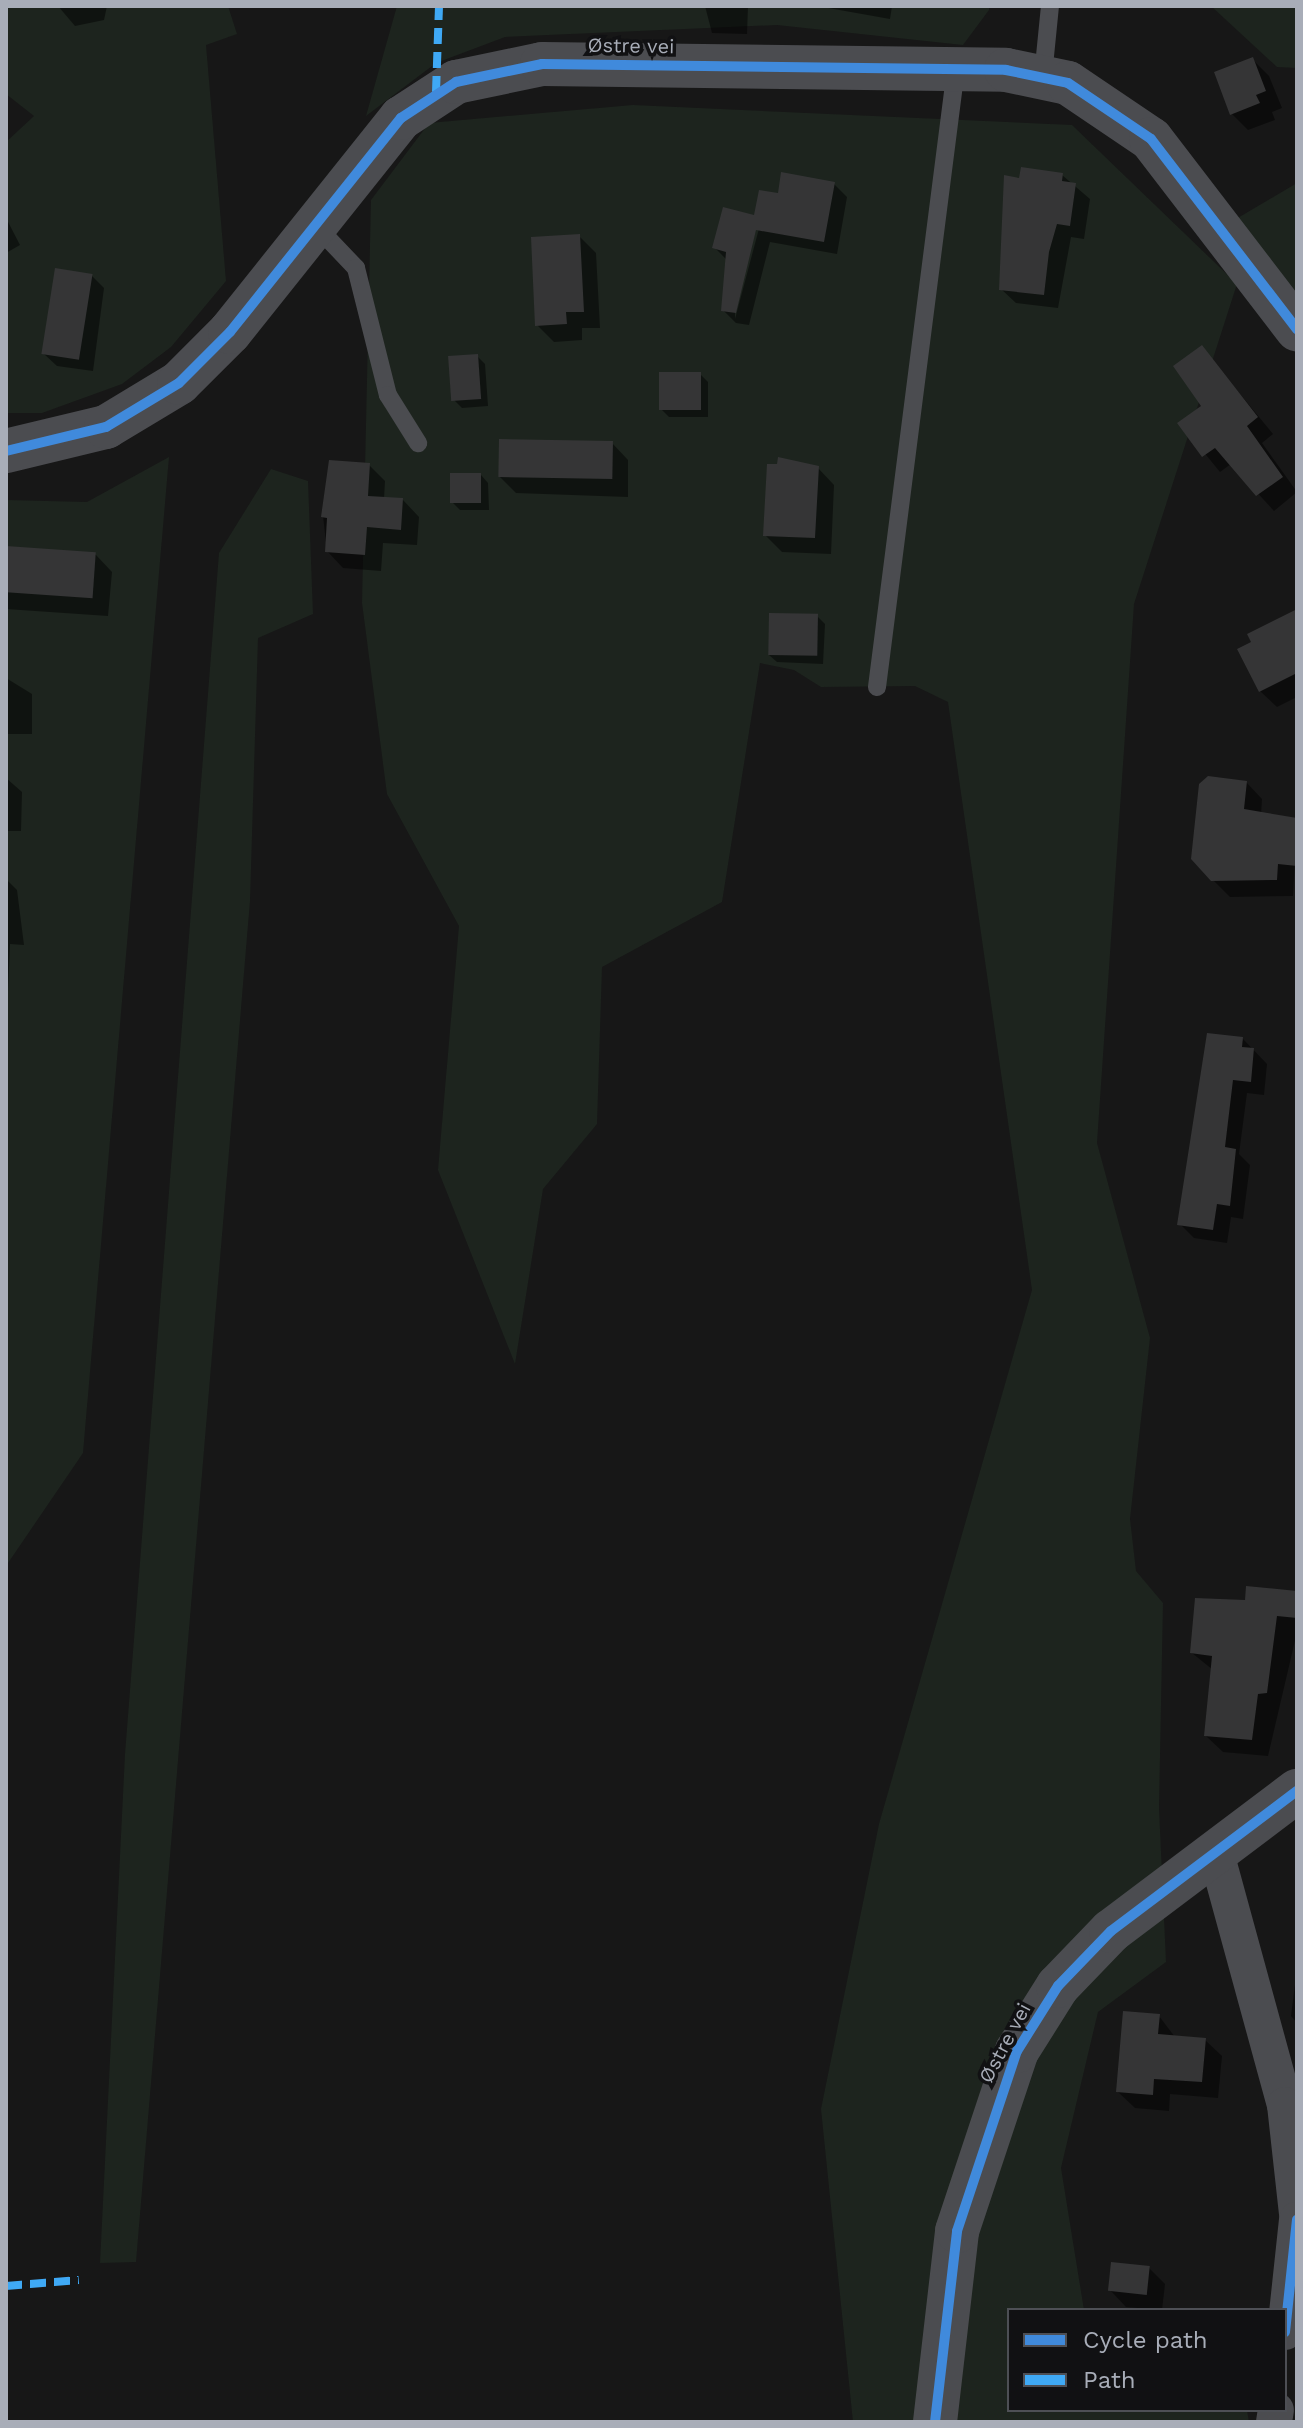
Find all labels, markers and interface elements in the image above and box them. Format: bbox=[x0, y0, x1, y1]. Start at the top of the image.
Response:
street label: Østre vei bbox=[587, 33, 675, 59]
street label: Østre vei bbox=[974, 1999, 1036, 2087]
legend bbox=[1007, 2308, 1287, 2412]
text: Cycle path bbox=[1083, 2326, 1208, 2354]
text: Path bbox=[1083, 2366, 1136, 2394]

